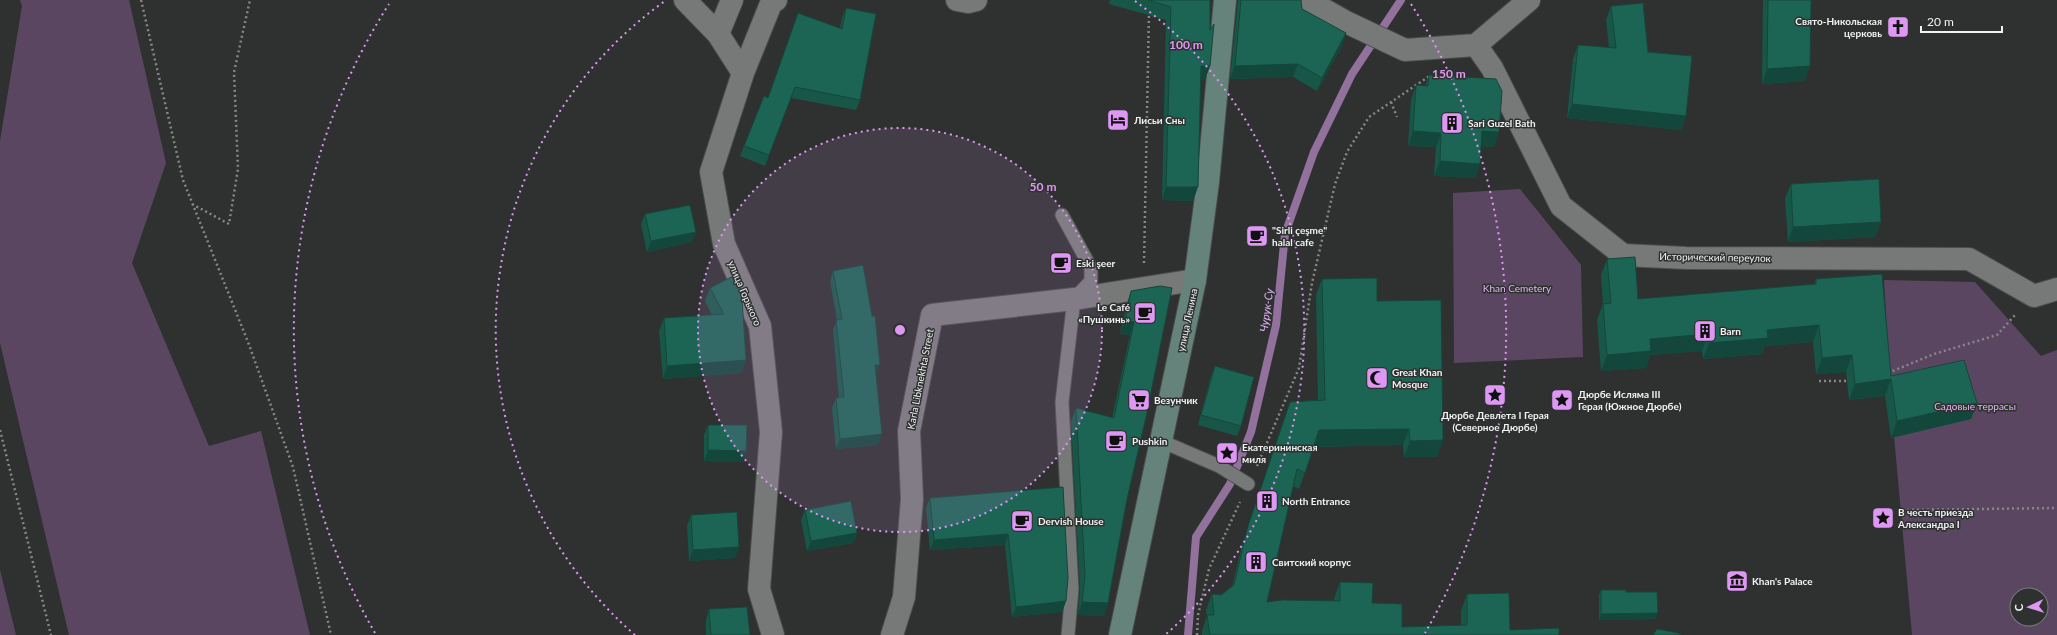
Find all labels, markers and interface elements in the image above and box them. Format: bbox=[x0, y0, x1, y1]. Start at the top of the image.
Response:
scale bar bbox=[1921, 8, 2002, 34]
church icon: Свято-Никольская церковь bbox=[1885, 14, 1911, 40]
text: 20 m bbox=[1927, 14, 1954, 29]
place label: Свято-Никольская церковь bbox=[1795, 15, 1882, 39]
text: 100 m bbox=[1169, 37, 1203, 52]
text: 150 m bbox=[1432, 66, 1466, 81]
hotel icon: Лисьи Сны bbox=[1105, 107, 1131, 133]
building icon: Sari Guzel Bath bbox=[1439, 110, 1465, 136]
place label: Лисьи Сны bbox=[1133, 114, 1185, 126]
place label: Sari Guzel Bath bbox=[1468, 117, 1536, 129]
text: 50 m bbox=[1030, 179, 1056, 194]
cafe icon: "Sirli çeşme" halal cafe bbox=[1244, 223, 1270, 249]
place label: "Sirli çeşme" halal cafe bbox=[1272, 224, 1327, 248]
cafe icon: Eski şeer bbox=[1048, 250, 1074, 276]
street label: Исторический переулок bbox=[1659, 250, 1772, 264]
place label: Eski şeer bbox=[1076, 257, 1115, 269]
street label: улица Горького bbox=[726, 259, 764, 328]
park label: Khan Cemetery bbox=[1483, 282, 1552, 294]
street label: улица Ленина bbox=[1174, 287, 1200, 353]
water label: Чурук-Су bbox=[1257, 287, 1276, 333]
cafe icon: Le Café «Пушкинь» bbox=[1132, 300, 1158, 326]
place label: Le Café «Пушкинь» bbox=[1078, 301, 1131, 325]
building icon: Barn bbox=[1692, 318, 1718, 344]
centre of rings bbox=[893, 323, 907, 337]
place label: Barn bbox=[1720, 325, 1741, 337]
street label: Karla Libknekhta Street bbox=[904, 327, 936, 430]
mosque icon: Great Khan Mosque bbox=[1364, 365, 1390, 391]
place label: Great Khan Mosque bbox=[1392, 366, 1443, 390]
place icon: Дюрбе Девлета I Герая (Северное Дюрбе) bbox=[1482, 382, 1508, 408]
supermarket icon: Везунчик bbox=[1126, 387, 1152, 413]
place icon: Дюрбе Исляма III Герая (Южное Дюрбе) bbox=[1549, 387, 1575, 413]
place label: Дюрбе Исляма III Герая (Южное Дюрбе) bbox=[1578, 388, 1682, 412]
place label: Везунчик bbox=[1154, 394, 1198, 406]
park label: Садовые террасы bbox=[1934, 400, 2016, 412]
place label: Дюрбе Девлета I Герая (Северное Дюрбе) bbox=[1441, 409, 1549, 433]
cafe icon: Pushkin bbox=[1103, 428, 1129, 454]
place label: Pushkin bbox=[1132, 435, 1168, 447]
place icon: Екатерининская миля bbox=[1214, 440, 1240, 466]
place label: Екатерининская миля bbox=[1242, 441, 1318, 465]
building icon: North Entrance bbox=[1254, 488, 1280, 514]
place label: North Entrance bbox=[1282, 495, 1351, 507]
place icon: В честь приезда Александра I bbox=[1870, 505, 1896, 531]
place label: В честь приезда Александра I bbox=[1897, 506, 1973, 530]
cafe icon: Dervish House bbox=[1009, 508, 1035, 534]
place label: Dervish House bbox=[1038, 515, 1104, 527]
building icon: Свитский корпус bbox=[1243, 549, 1269, 575]
place label: Свитский корпус bbox=[1272, 556, 1351, 568]
museum icon: Khan's Palace bbox=[1724, 568, 1750, 594]
place label: Khan's Palace bbox=[1752, 575, 1813, 587]
north arrow bbox=[2009, 587, 2049, 627]
text: С bbox=[2012, 603, 2025, 612]

